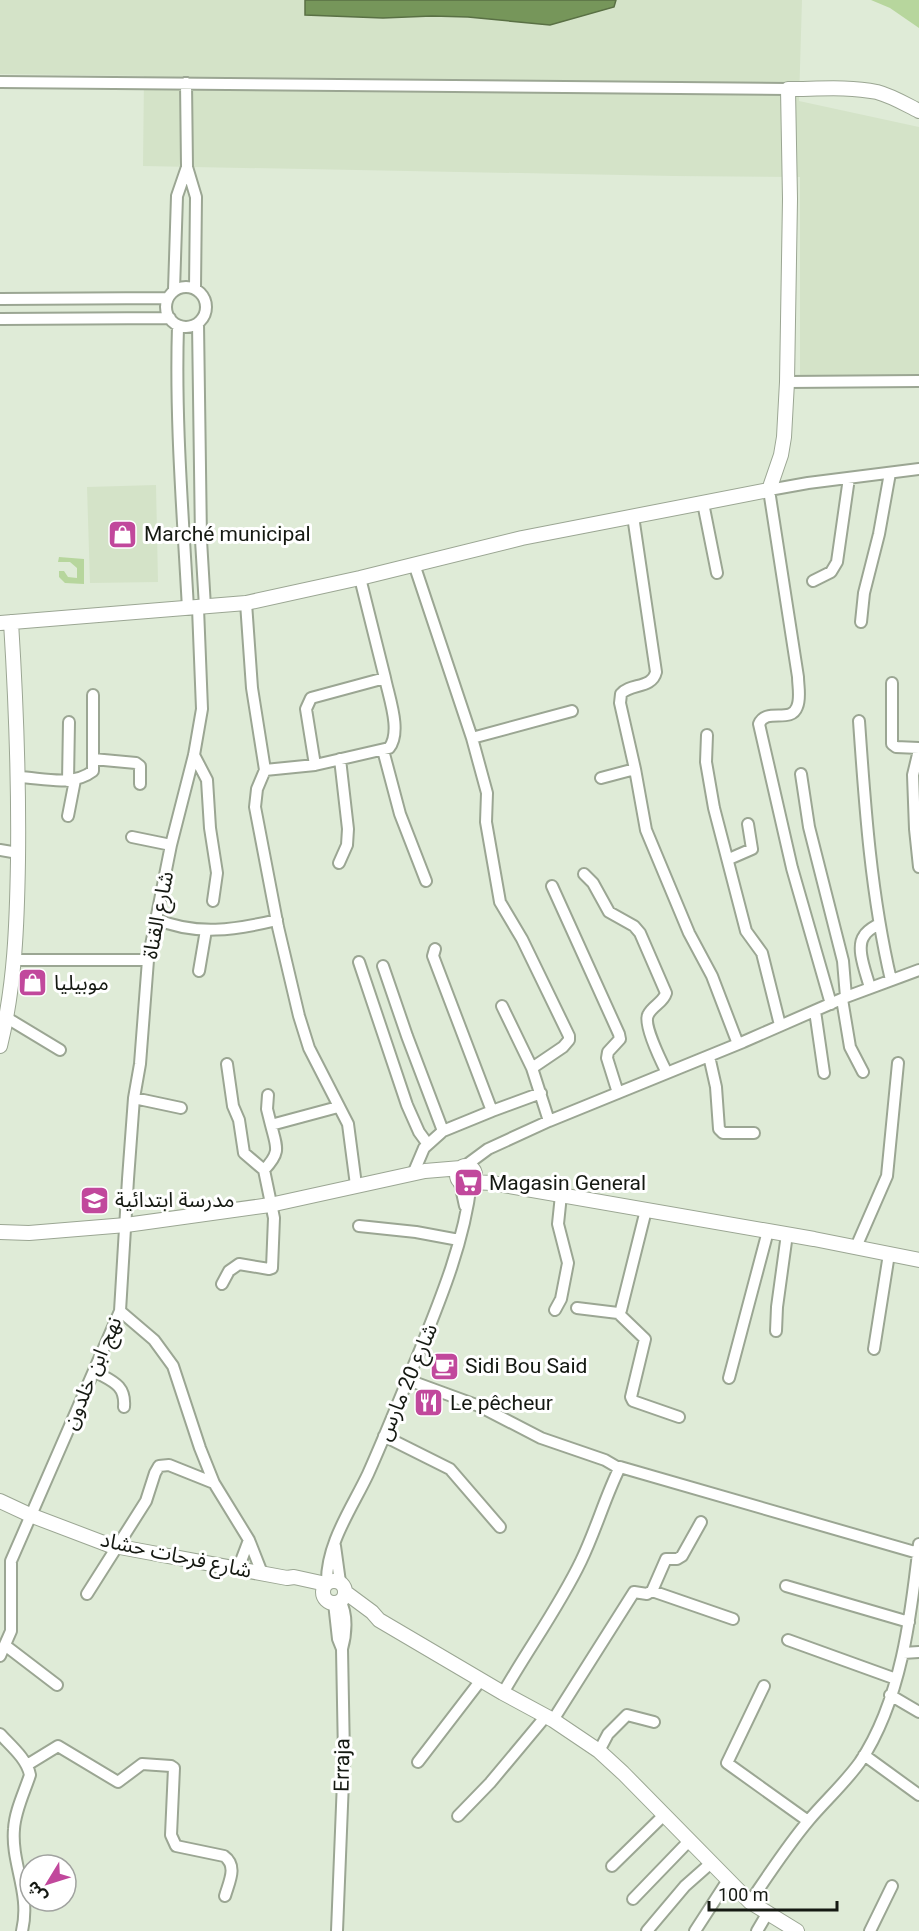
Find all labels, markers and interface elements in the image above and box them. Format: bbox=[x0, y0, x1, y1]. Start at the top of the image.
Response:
shop icon: Marché municipal bbox=[107, 518, 139, 550]
place label: Marché municipal bbox=[144, 522, 311, 546]
street label: شارع القناة bbox=[138, 869, 181, 961]
shop icon: موبيليا bbox=[17, 967, 49, 999]
place label: موبيليا bbox=[54, 971, 109, 995]
supermarket icon: Magasin General bbox=[452, 1167, 484, 1199]
place label: Magasin General bbox=[489, 1171, 646, 1195]
school or university icon: مدرسة ابتدائية bbox=[78, 1184, 110, 1216]
place label: مدرسة ابتدائية bbox=[115, 1188, 235, 1212]
street label: نهج ابن خلدون bbox=[58, 1313, 129, 1434]
street label: شارع 20 مارس bbox=[372, 1320, 445, 1445]
cafe icon: Sidi Bou Said bbox=[428, 1350, 460, 1382]
place label: Sidi Bou Said bbox=[465, 1354, 587, 1378]
restaurant icon: Le pêcheur bbox=[413, 1387, 445, 1419]
place label: Le pêcheur bbox=[450, 1391, 553, 1415]
street label: شارع فرحات حشاد bbox=[98, 1527, 254, 1586]
street label: Erraja bbox=[330, 1738, 354, 1792]
north arrow bbox=[18, 1853, 78, 1913]
scale bar bbox=[709, 1874, 836, 1912]
text: ش bbox=[22, 1877, 51, 1906]
text: 100 m bbox=[718, 1884, 769, 1905]

